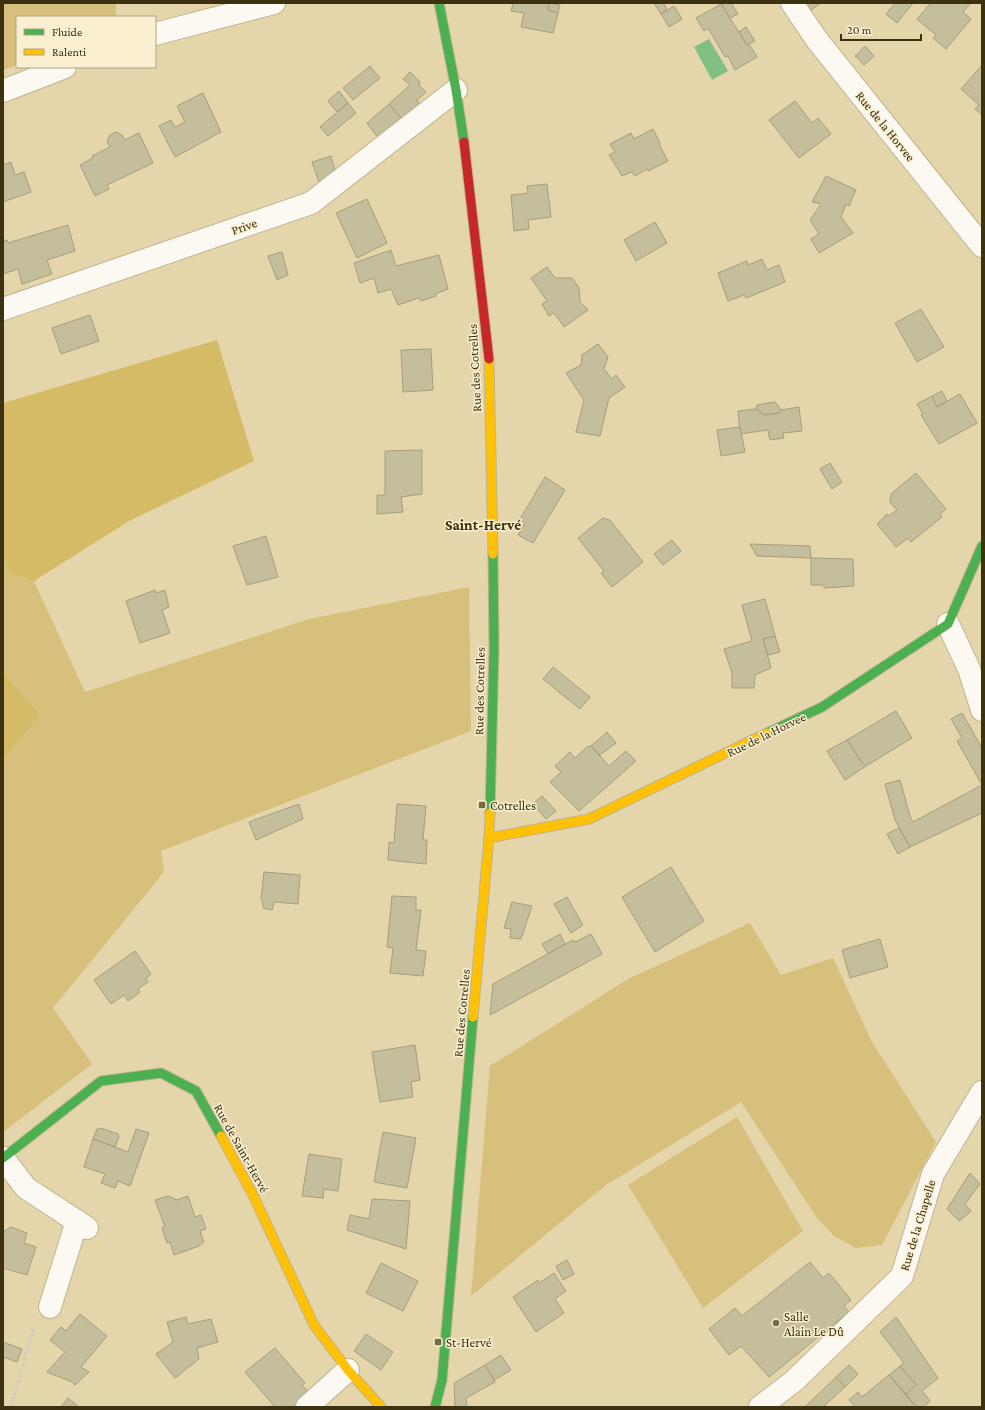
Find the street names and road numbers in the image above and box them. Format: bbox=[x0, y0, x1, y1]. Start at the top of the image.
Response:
street label: Rue de la Horvee bbox=[853, 88, 919, 165]
street label: Prive bbox=[229, 215, 259, 238]
street label: Rue des Cotrelles bbox=[465, 324, 484, 412]
street label: Rue des Cotrelles bbox=[471, 647, 488, 735]
street label: Rue de la Horvee bbox=[724, 709, 808, 760]
street label: Rue des Cotrelles bbox=[450, 968, 473, 1058]
street label: Rue de Saint-Hervé bbox=[211, 1101, 272, 1195]
street label: Rue de la Chapelle bbox=[896, 1177, 939, 1273]

